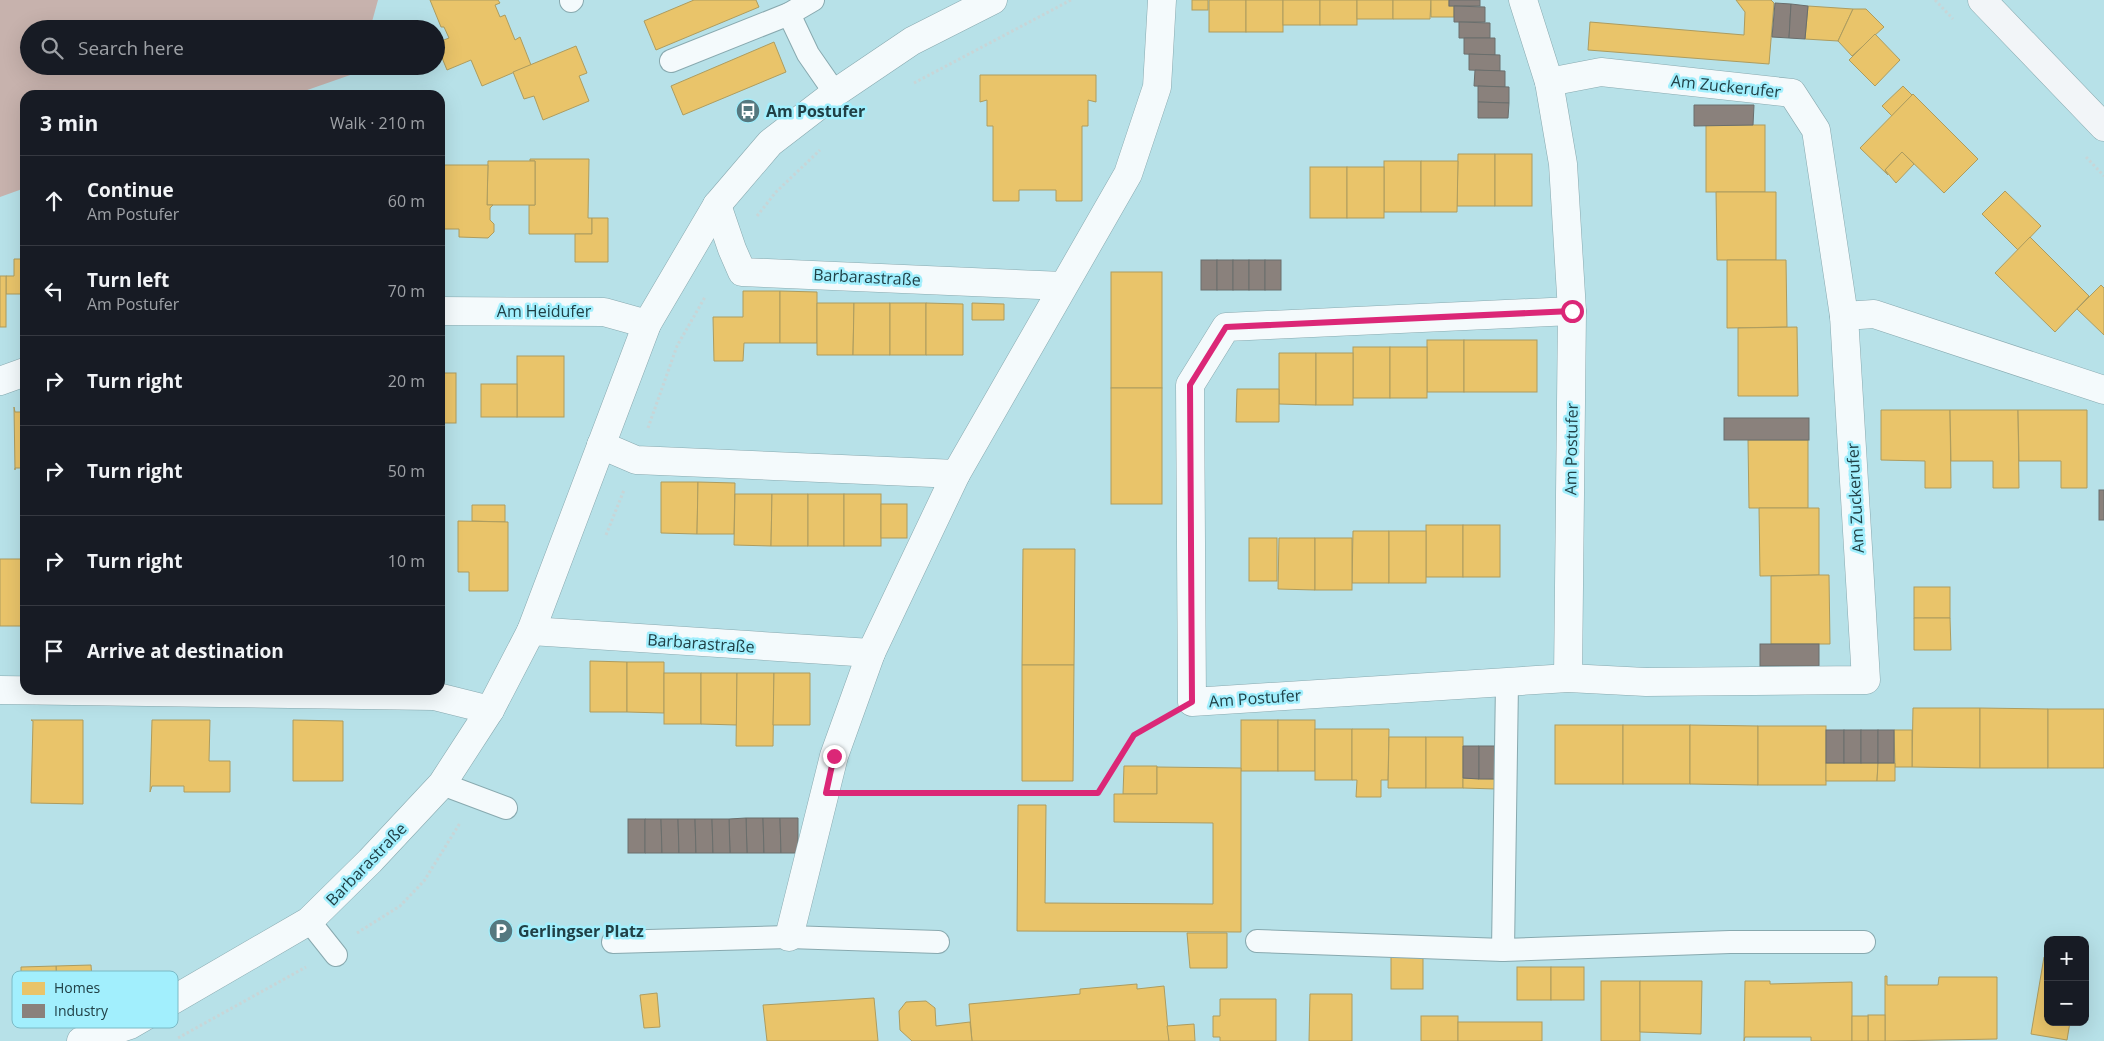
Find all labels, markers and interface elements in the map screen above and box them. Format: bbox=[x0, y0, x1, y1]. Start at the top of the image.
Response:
search box bbox=[20, 20, 445, 75]
icon: search bbox=[38, 34, 66, 62]
text: Search here bbox=[78, 35, 184, 61]
street label: Am Zuckerufer bbox=[1670, 69, 1782, 103]
bus stop icon: Am Postufer bbox=[735, 98, 761, 124]
place label: Am Postufer bbox=[766, 100, 865, 122]
text: 3 min bbox=[40, 109, 98, 137]
text: Walk · 210 m bbox=[330, 112, 425, 134]
text: Continue bbox=[87, 177, 174, 203]
icon: ahead bbox=[40, 187, 68, 215]
text: 60 m bbox=[388, 190, 425, 212]
text: Am Postufer bbox=[87, 203, 179, 225]
street label: Barbarastraße bbox=[813, 263, 921, 291]
text: Turn left bbox=[87, 267, 169, 293]
icon: left bbox=[40, 277, 68, 305]
text: 70 m bbox=[388, 280, 425, 302]
text: Am Postufer bbox=[87, 293, 179, 315]
street label: Am Heidufer bbox=[497, 300, 592, 322]
route start bbox=[1561, 300, 1584, 323]
icon: right bbox=[40, 367, 68, 395]
text: Turn right bbox=[87, 368, 182, 394]
text: 20 m bbox=[388, 370, 425, 392]
street label: Am Postufer bbox=[1559, 402, 1583, 495]
street label: Am Zuckerufer bbox=[1841, 442, 1869, 554]
icon: right bbox=[40, 457, 68, 485]
text: Turn right bbox=[87, 458, 182, 484]
text: 50 m bbox=[388, 460, 425, 482]
icon: right bbox=[40, 547, 68, 575]
text: Turn right bbox=[87, 548, 182, 574]
text: 10 m bbox=[388, 550, 425, 572]
street label: Barbarastraße bbox=[647, 628, 755, 658]
icon: arrive bbox=[40, 637, 68, 665]
text: Arrive at destination bbox=[87, 638, 284, 664]
street label: Am Postufer bbox=[1208, 684, 1302, 712]
route end bbox=[823, 745, 846, 768]
street label: Barbarastraße bbox=[321, 818, 411, 910]
parking icon: Gerlingser Platz bbox=[488, 918, 514, 944]
place label: Gerlingser Platz bbox=[518, 920, 644, 942]
map controls bbox=[2044, 936, 2089, 1026]
button: + bbox=[2044, 936, 2089, 981]
legend bbox=[12, 971, 178, 1028]
text: Homes bbox=[54, 978, 101, 997]
button: − bbox=[2044, 981, 2089, 1026]
text: Industry bbox=[54, 1001, 109, 1020]

